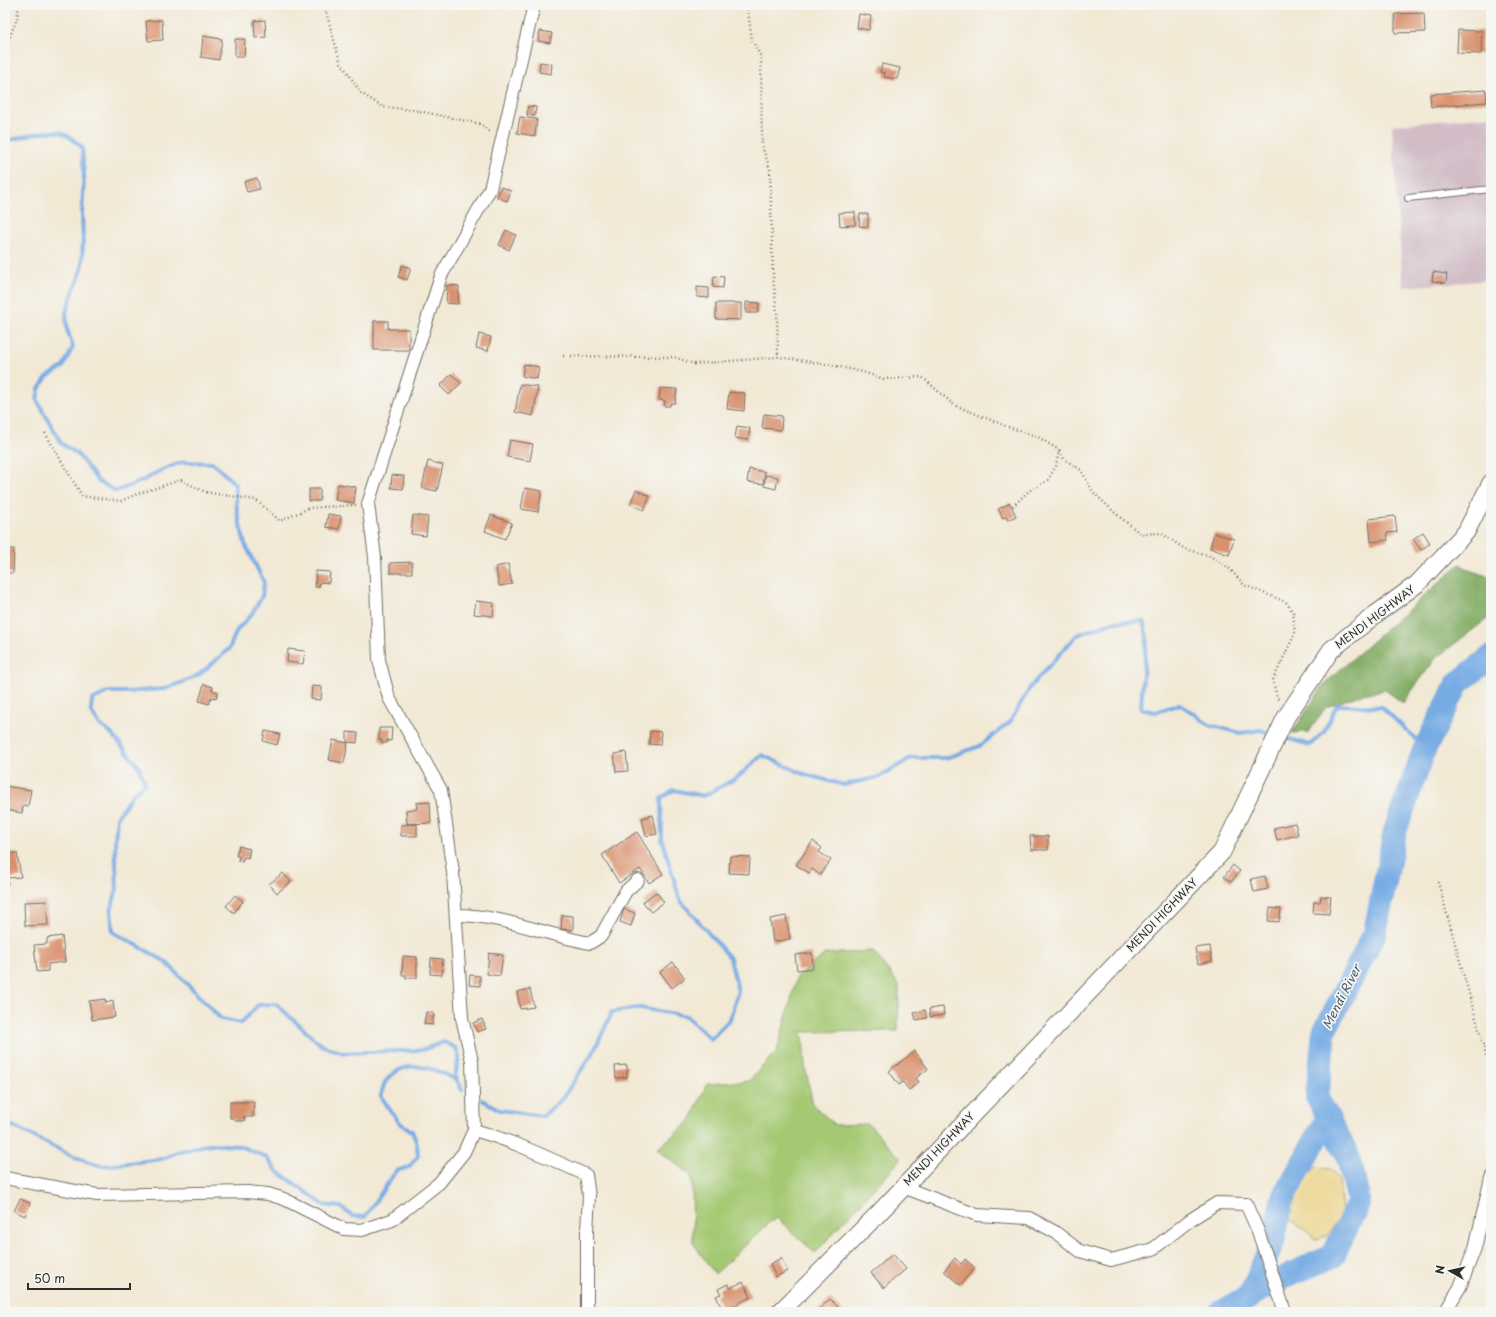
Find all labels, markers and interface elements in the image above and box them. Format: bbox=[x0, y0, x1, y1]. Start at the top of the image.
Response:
street label: MENDI HIGHWAY bbox=[1331, 581, 1418, 652]
street label: MENDI HIGHWAY bbox=[1122, 874, 1201, 955]
water label: Mendi River bbox=[1317, 959, 1366, 1032]
street label: MENDI HIGHWAY bbox=[899, 1108, 978, 1189]
north arrow bbox=[1430, 1251, 1470, 1291]
text: N bbox=[1431, 1264, 1449, 1275]
scale bar bbox=[28, 1265, 130, 1291]
text: 50 m bbox=[34, 1269, 65, 1287]

